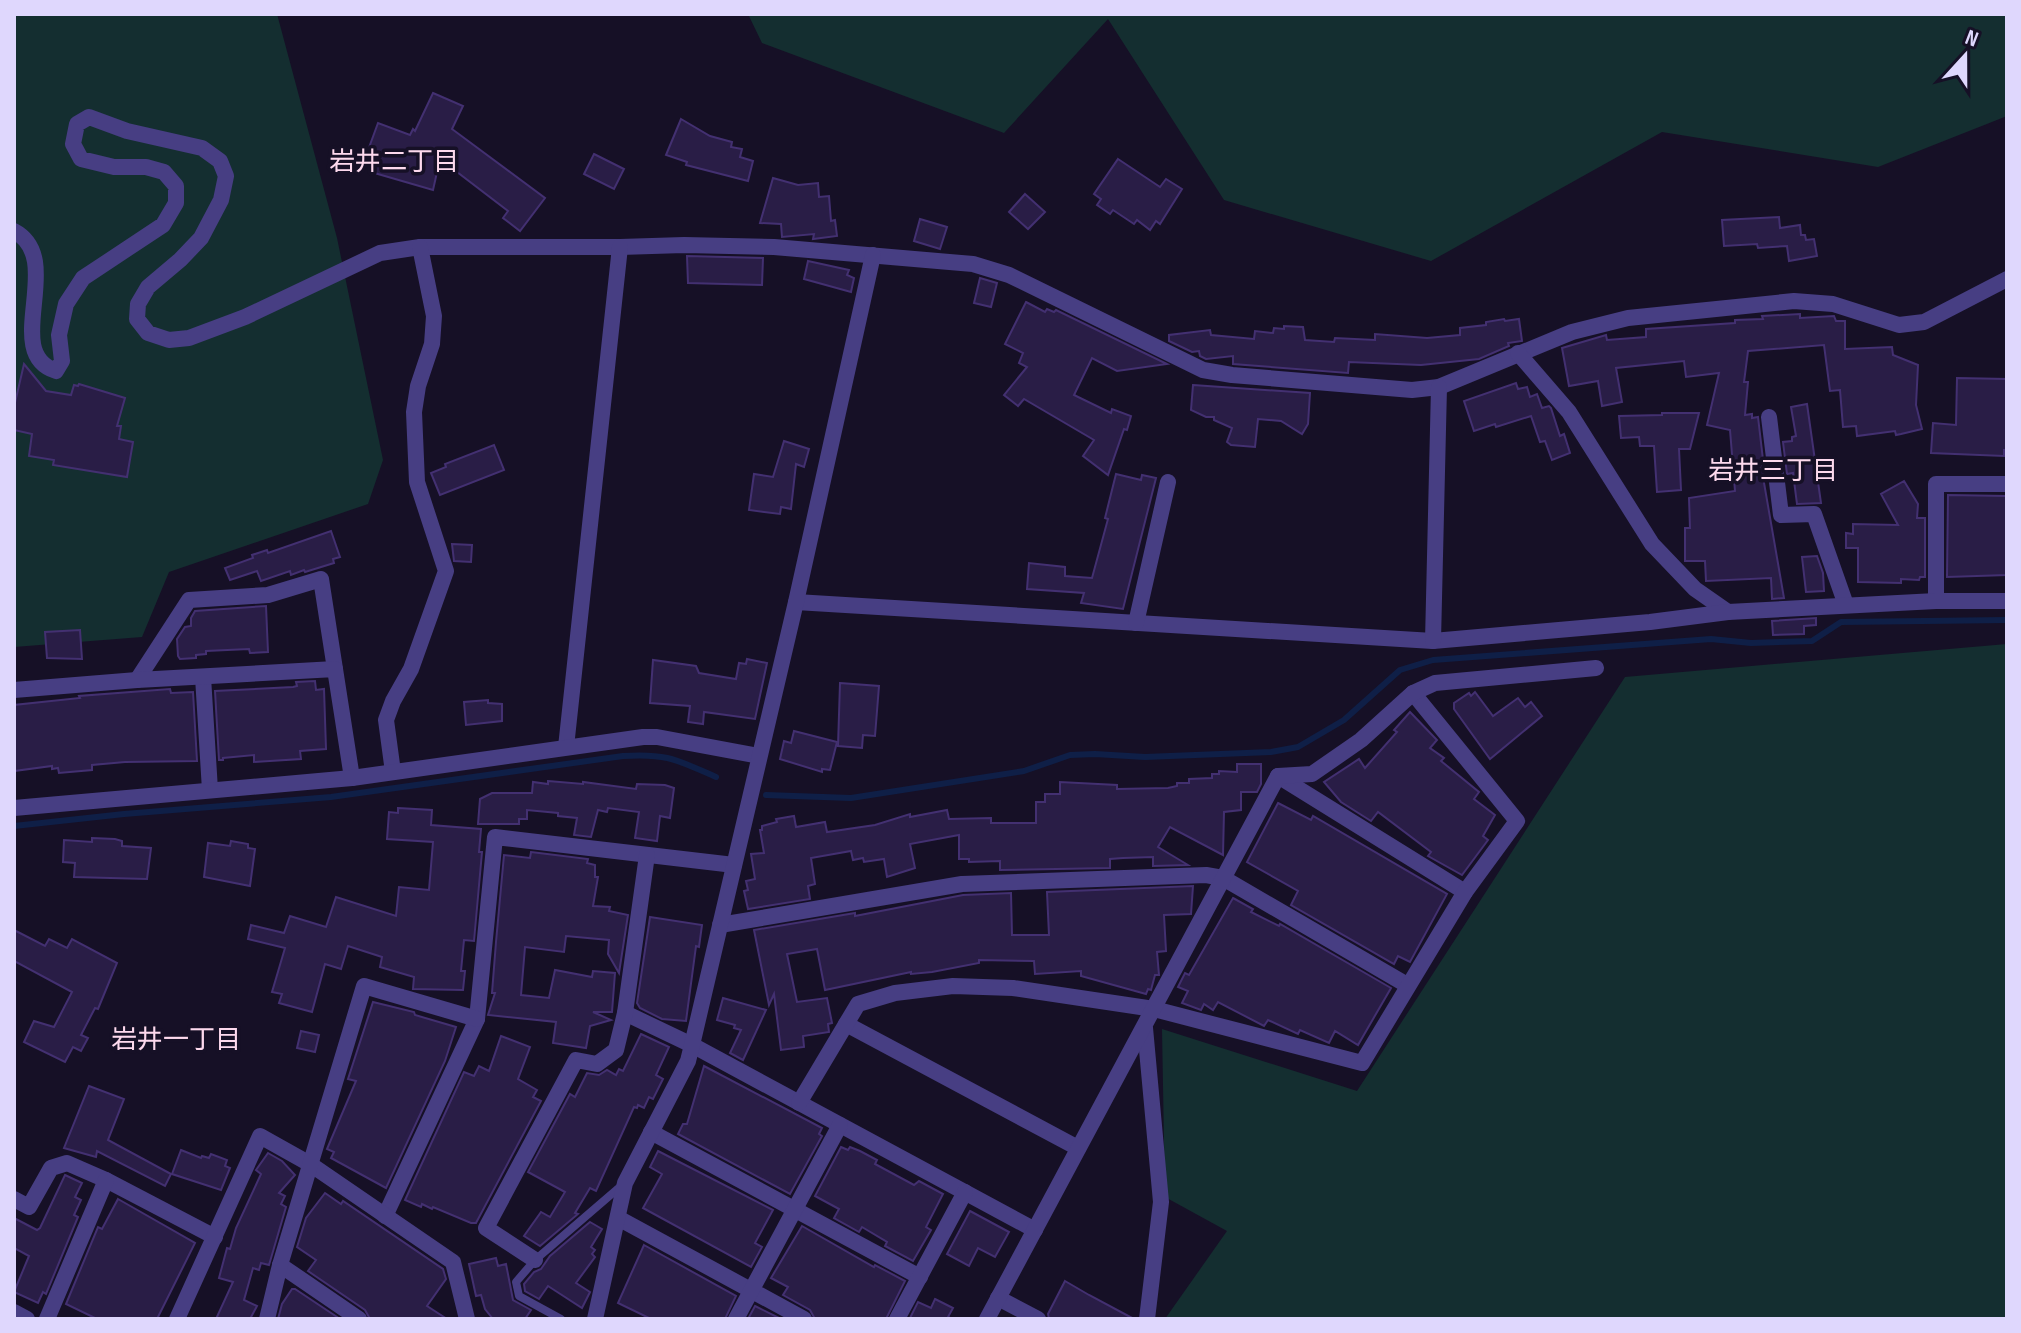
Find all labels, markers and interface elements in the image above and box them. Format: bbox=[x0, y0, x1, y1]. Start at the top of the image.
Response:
north arrow bbox=[1925, 16, 2005, 96]
text: N bbox=[1961, 24, 1982, 53]
district label: 岩井二丁目 bbox=[329, 147, 459, 178]
district label: 岩井三丁目 bbox=[1708, 456, 1838, 487]
district label: 岩井一丁目 bbox=[111, 1025, 241, 1056]

